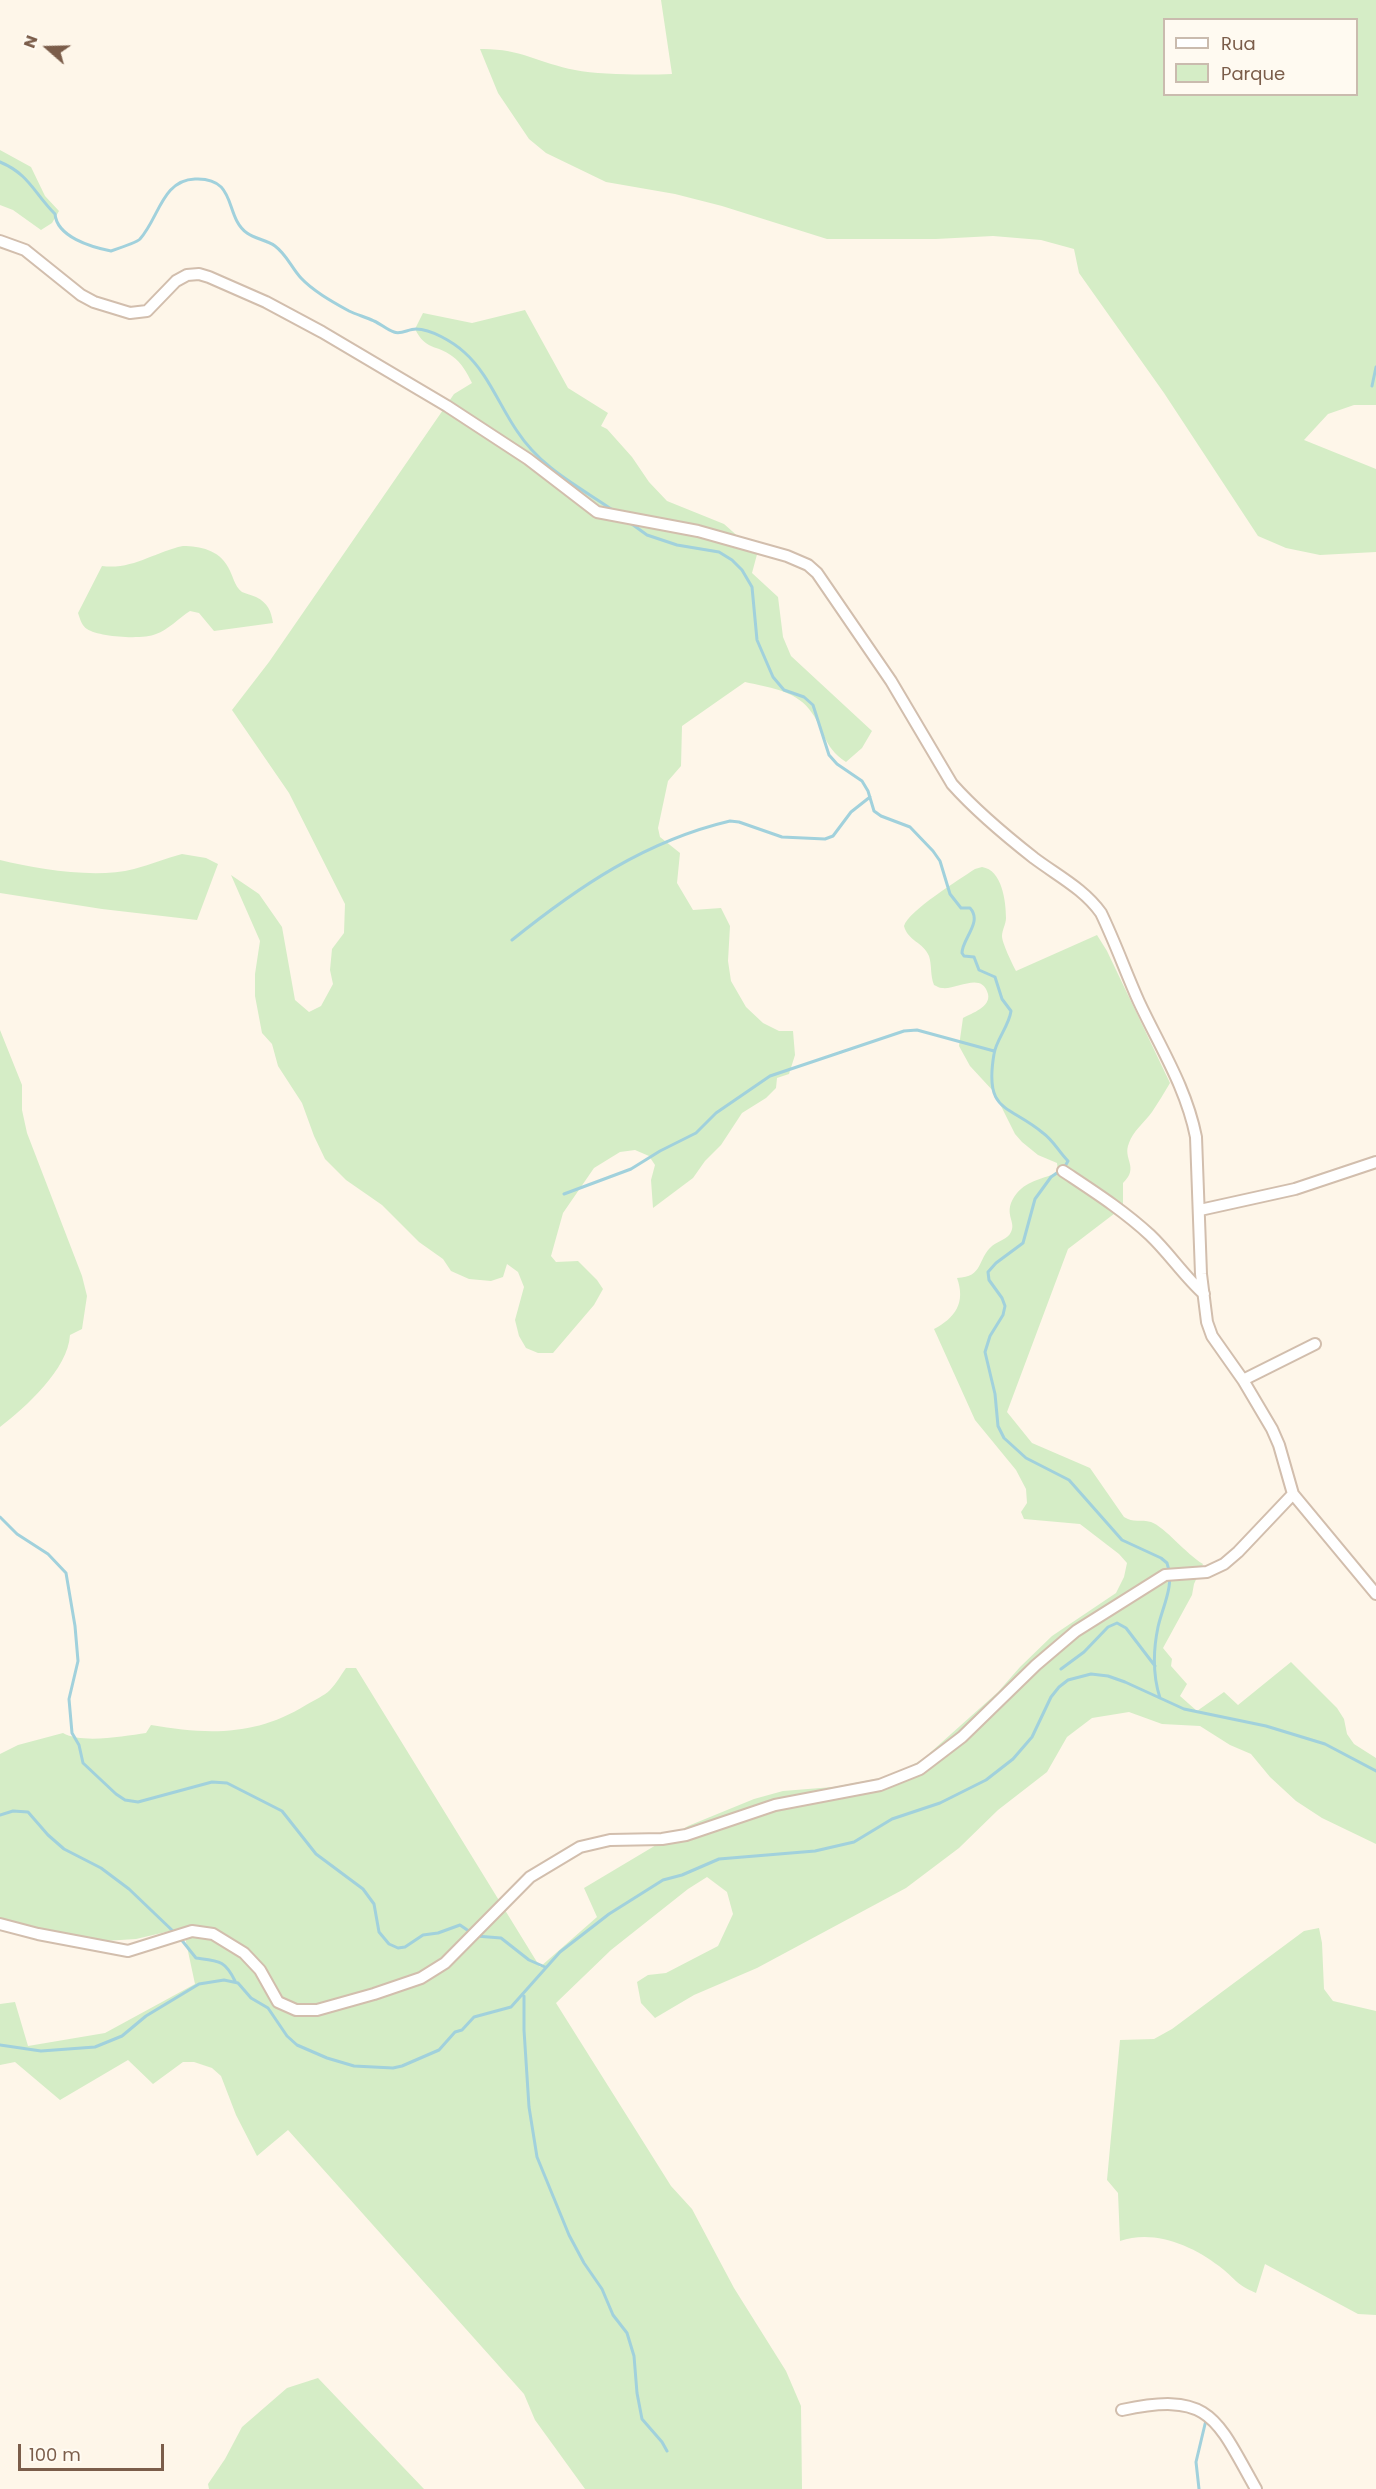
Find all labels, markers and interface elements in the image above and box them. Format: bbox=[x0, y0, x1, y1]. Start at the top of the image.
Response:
north arrow bbox=[18, 18, 78, 78]
legend bbox=[1163, 18, 1358, 96]
text: Rua bbox=[1221, 31, 1256, 56]
text: N bbox=[18, 32, 43, 51]
text: Parque bbox=[1221, 61, 1285, 86]
scale bar bbox=[21, 2432, 166, 2470]
text: 100 m bbox=[29, 2442, 81, 2467]

